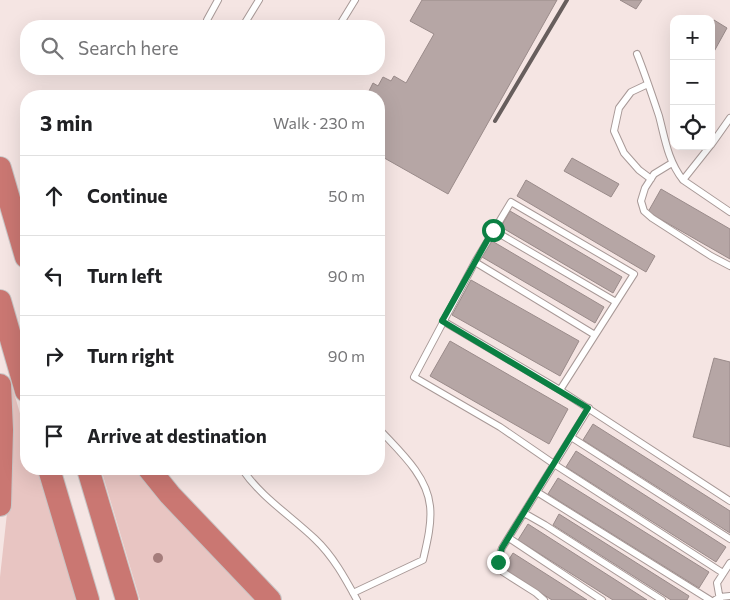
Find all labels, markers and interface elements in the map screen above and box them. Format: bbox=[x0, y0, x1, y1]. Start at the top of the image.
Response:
map controls bbox=[670, 15, 715, 150]
button: + bbox=[670, 15, 715, 60]
search box bbox=[20, 20, 385, 75]
icon: search bbox=[38, 34, 66, 62]
text: Search here bbox=[78, 36, 178, 59]
button: − bbox=[670, 60, 715, 105]
button: locate bbox=[670, 105, 715, 150]
text: 3 min bbox=[40, 110, 93, 135]
text: Walk · 230 m bbox=[273, 113, 365, 132]
icon: ahead bbox=[40, 182, 68, 210]
text: Continue bbox=[87, 184, 167, 207]
text: 50 m bbox=[328, 186, 365, 205]
route start bbox=[482, 219, 505, 242]
icon: left bbox=[40, 262, 68, 290]
text: Turn left bbox=[87, 264, 162, 287]
text: 90 m bbox=[328, 266, 365, 285]
icon: right bbox=[40, 342, 68, 370]
text: Turn right bbox=[87, 344, 174, 367]
text: 90 m bbox=[328, 346, 365, 365]
icon: arrive bbox=[40, 422, 68, 450]
text: Arrive at destination bbox=[87, 424, 267, 447]
route end bbox=[487, 551, 510, 574]

